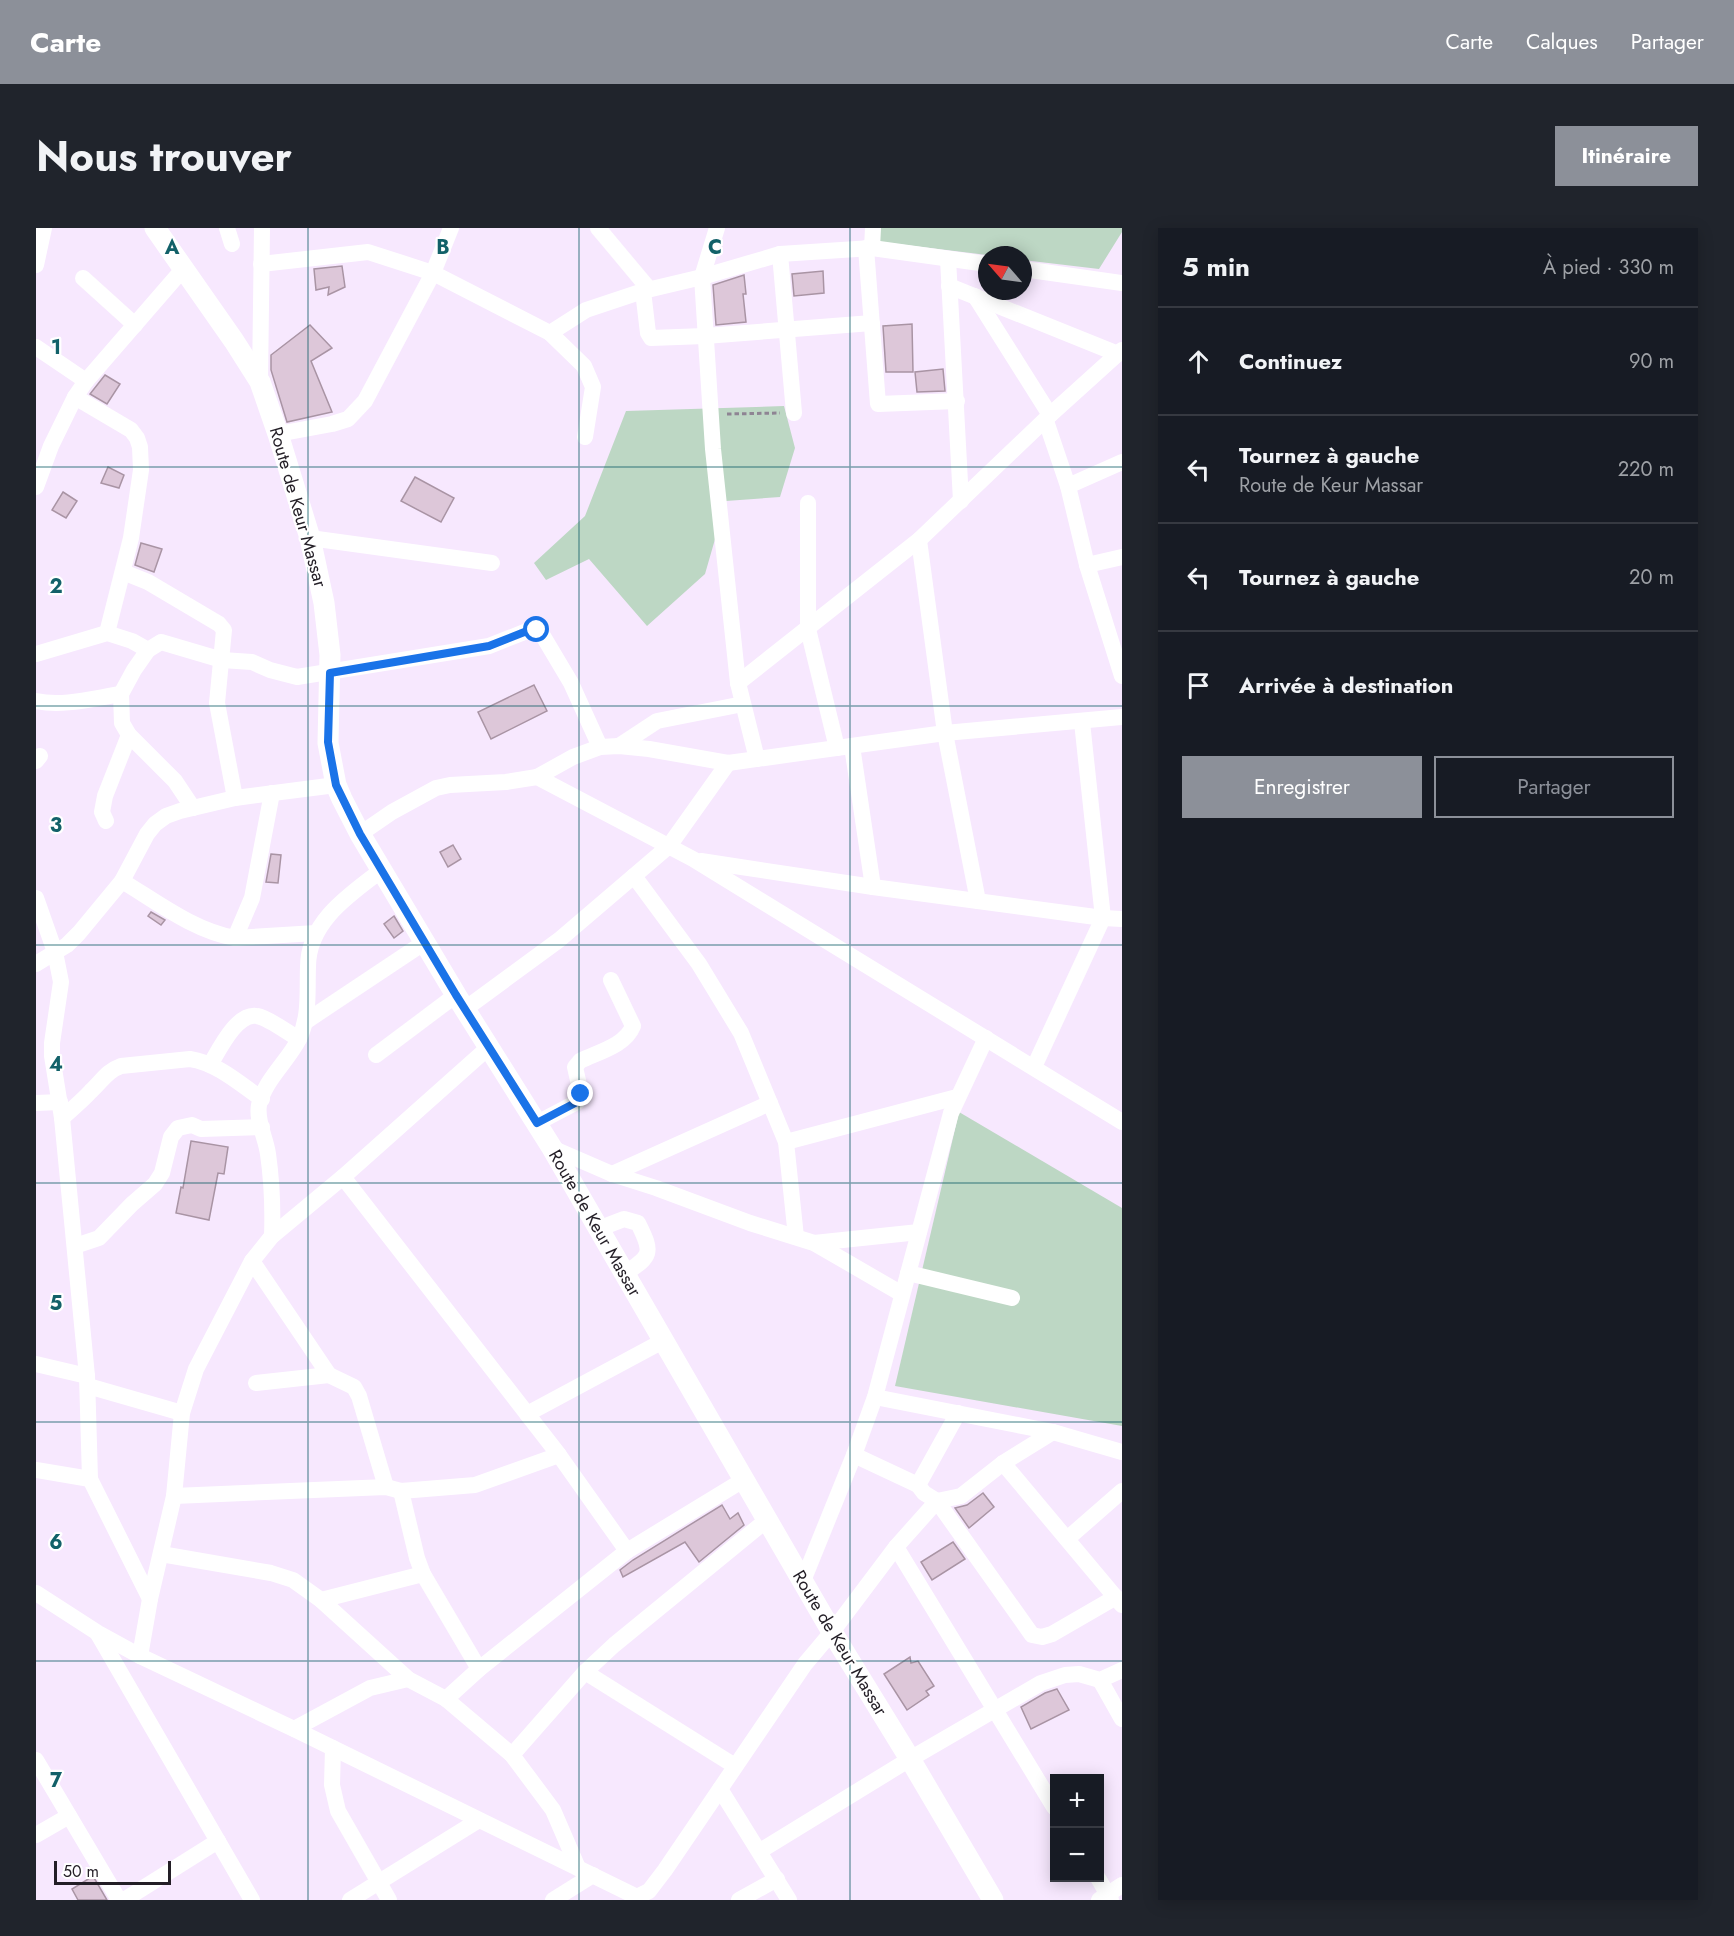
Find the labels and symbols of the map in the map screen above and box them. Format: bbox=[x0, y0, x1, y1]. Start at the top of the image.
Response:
text: A bbox=[164, 233, 180, 262]
text: B bbox=[436, 233, 450, 262]
text: C bbox=[708, 233, 722, 262]
north arrow bbox=[978, 246, 1032, 300]
text: 1 bbox=[51, 333, 61, 362]
street label: Route de Keur Massar bbox=[263, 424, 334, 591]
text: 2 bbox=[49, 572, 63, 601]
route start bbox=[523, 616, 549, 642]
text: 3 bbox=[50, 811, 62, 840]
text: 4 bbox=[49, 1050, 63, 1079]
route end bbox=[567, 1080, 593, 1106]
street label: Route de Keur Massar bbox=[542, 1145, 648, 1302]
text: 5 bbox=[50, 1289, 63, 1318]
text: 6 bbox=[49, 1528, 63, 1557]
street label: Route de Keur Massar bbox=[786, 1565, 894, 1721]
text: 7 bbox=[50, 1766, 63, 1795]
scale bar bbox=[54, 1858, 171, 1886]

